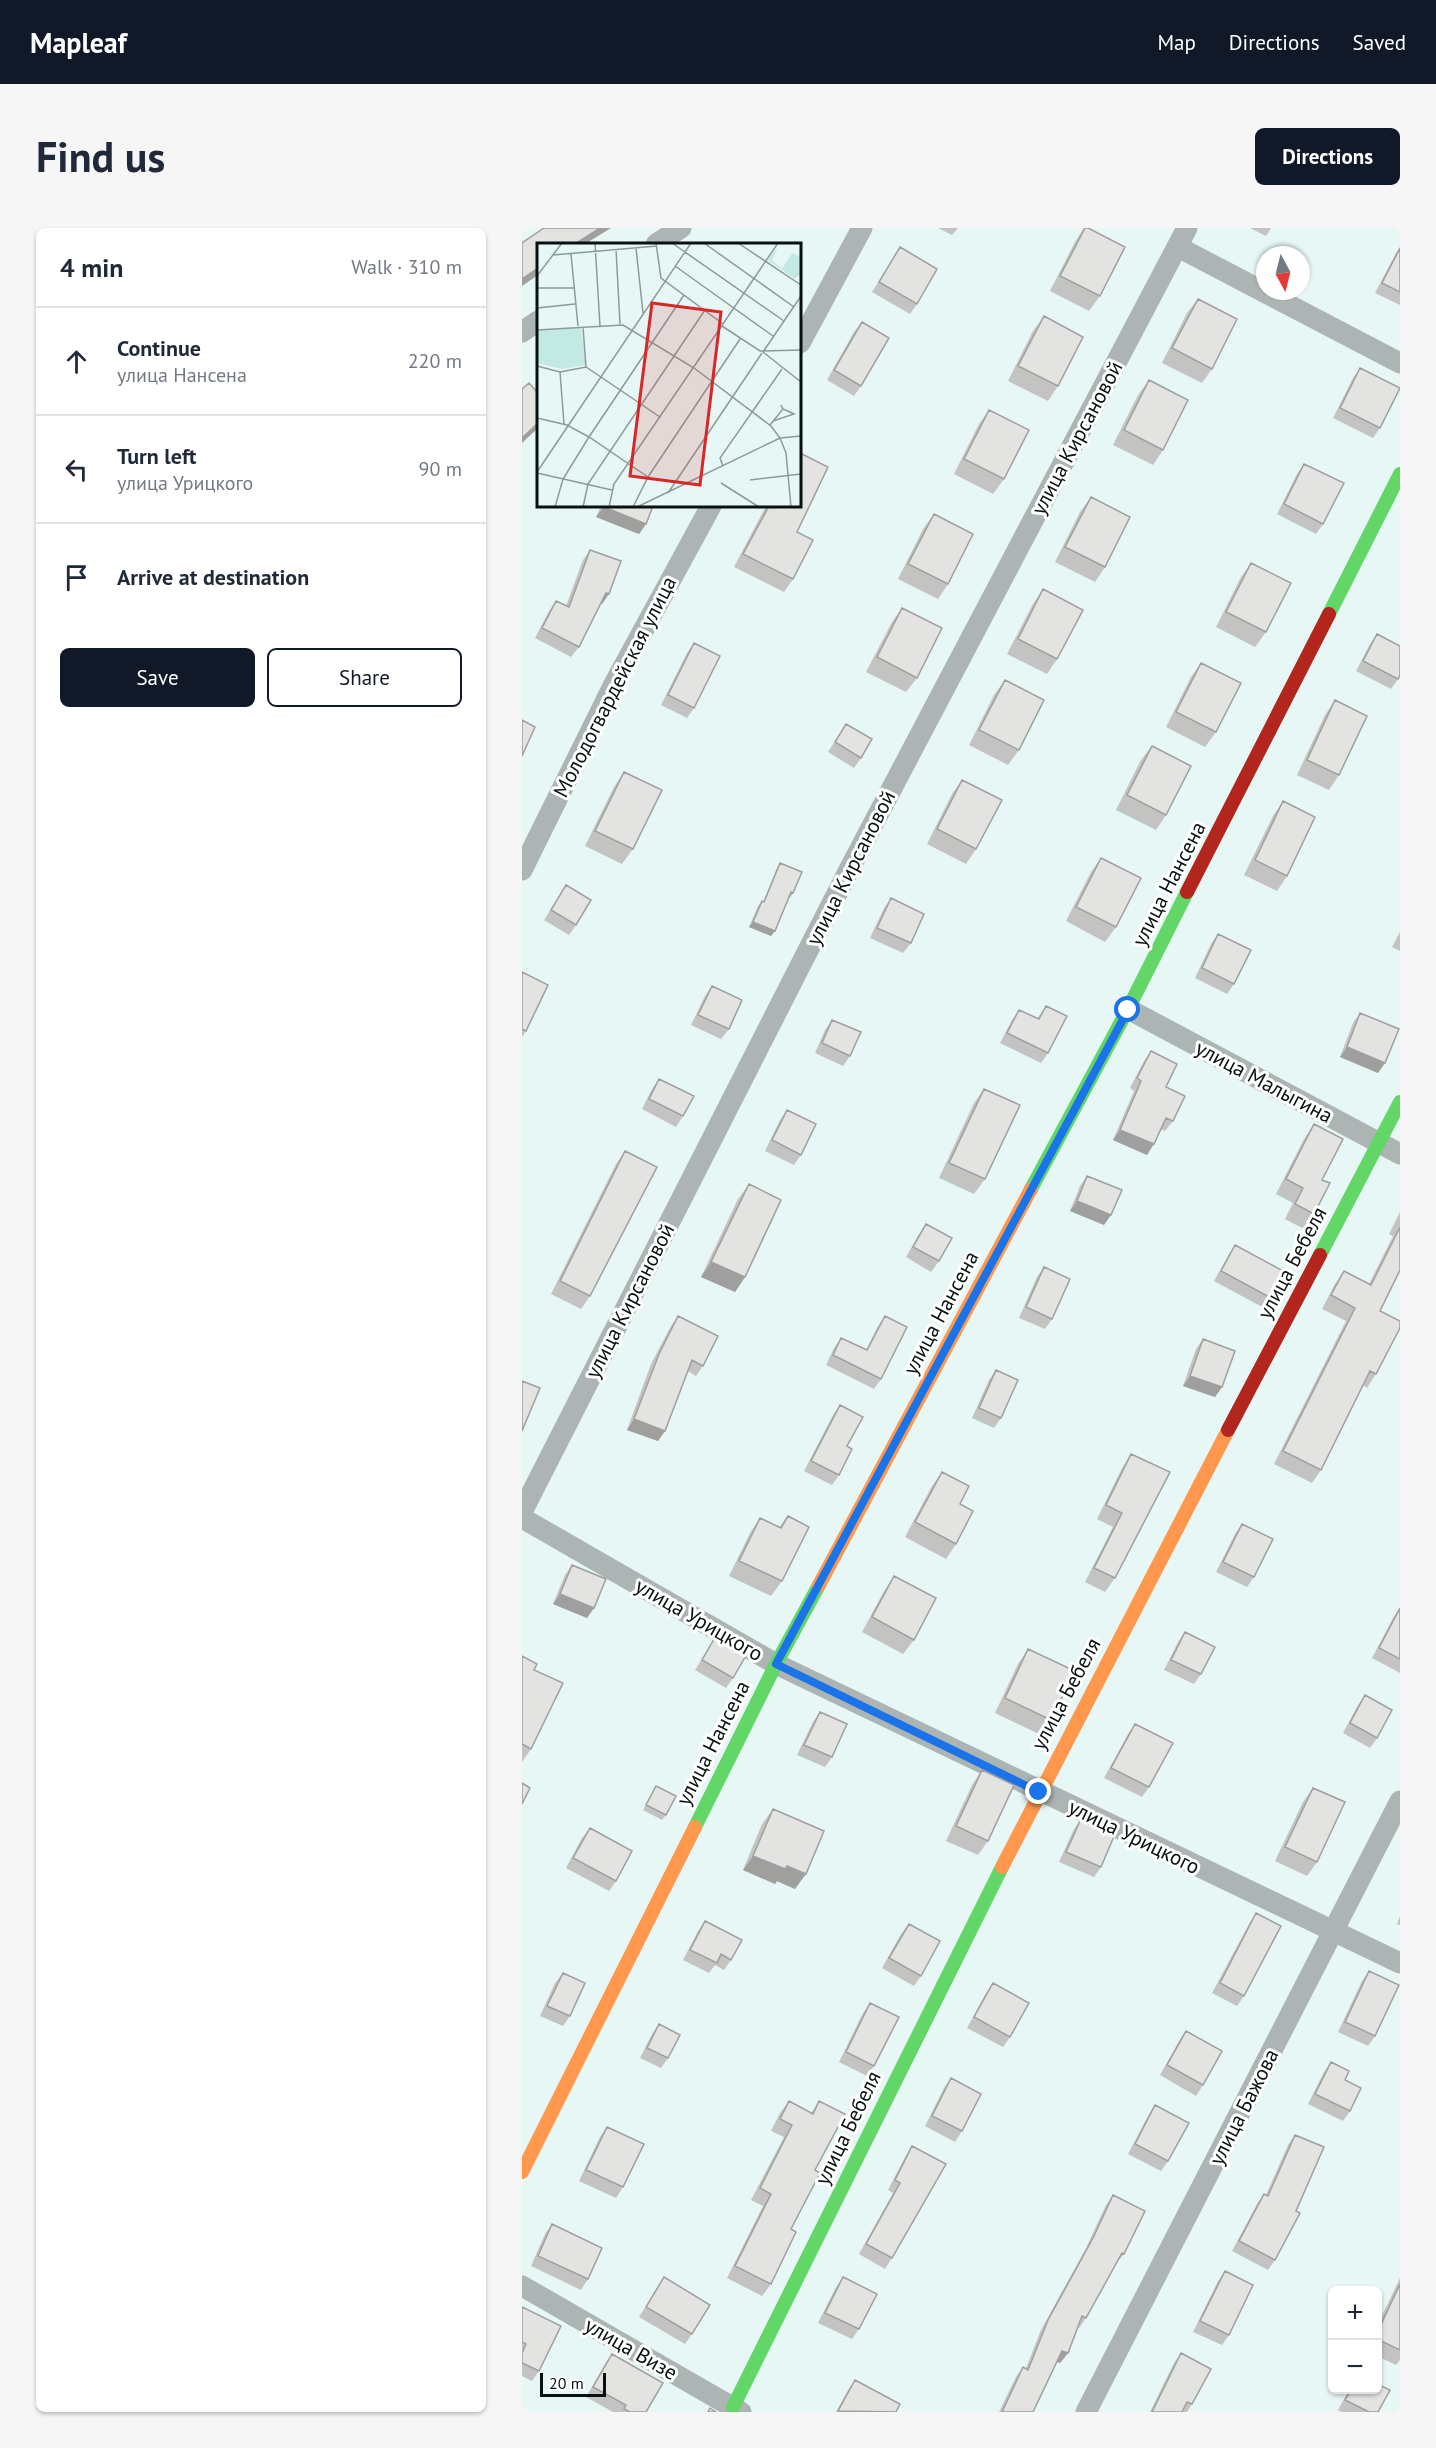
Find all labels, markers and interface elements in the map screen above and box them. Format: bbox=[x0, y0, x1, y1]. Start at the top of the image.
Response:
text: Mapleaf bbox=[30, 24, 127, 61]
text: Map bbox=[1157, 29, 1196, 56]
text: Directions bbox=[1229, 29, 1320, 56]
text: Saved bbox=[1353, 29, 1406, 56]
button: Directions bbox=[1255, 128, 1400, 185]
text: Find us bbox=[36, 129, 165, 184]
inset map bbox=[537, 243, 801, 507]
north arrow bbox=[1256, 246, 1310, 300]
text: 4 min bbox=[60, 251, 123, 284]
text: Walk · 310 m bbox=[351, 254, 462, 280]
text: Continue bbox=[117, 334, 201, 362]
icon: ahead bbox=[60, 345, 93, 378]
text: 220 m bbox=[408, 348, 462, 374]
street label: улица Кирсановой bbox=[1025, 356, 1128, 519]
text: улица Нансена bbox=[117, 362, 247, 388]
text: Turn left bbox=[117, 442, 197, 470]
icon: left bbox=[60, 453, 93, 486]
text: 90 m bbox=[419, 456, 462, 482]
text: улица Урицкого bbox=[117, 470, 253, 496]
icon: arrive bbox=[60, 561, 93, 594]
text: Arrive at destination bbox=[117, 563, 309, 591]
street label: Молодогвардейская улица bbox=[547, 572, 682, 802]
button: Save bbox=[60, 648, 255, 707]
button: Share bbox=[267, 648, 462, 707]
street label: улица Кирсановой bbox=[800, 786, 901, 950]
street label: улица Нансена bbox=[1126, 817, 1212, 951]
route start bbox=[1114, 996, 1140, 1022]
street label: улица Малыгина bbox=[1191, 1034, 1337, 1129]
street label: улица Бебеля bbox=[1251, 1202, 1332, 1324]
street label: улица Кирсановой bbox=[579, 1219, 680, 1383]
street label: улица Нансена bbox=[897, 1246, 984, 1379]
street label: улица Урицкого bbox=[631, 1572, 768, 1667]
street label: улица Бебеля bbox=[1025, 1633, 1106, 1755]
street label: улица Нансена bbox=[670, 1676, 756, 1810]
route end bbox=[1025, 1778, 1051, 1804]
street label: улица Урицкого bbox=[1064, 1793, 1204, 1880]
street label: улица Бажова bbox=[1203, 2044, 1284, 2169]
street label: улица Бебеля bbox=[808, 2066, 887, 2189]
map controls bbox=[1328, 2286, 1382, 2394]
button: + bbox=[1328, 2286, 1382, 2340]
street label: улица Визе bbox=[580, 2311, 682, 2386]
button: − bbox=[1328, 2340, 1382, 2394]
scale bar bbox=[540, 2370, 606, 2398]
text: 20 m bbox=[549, 2373, 584, 2393]

